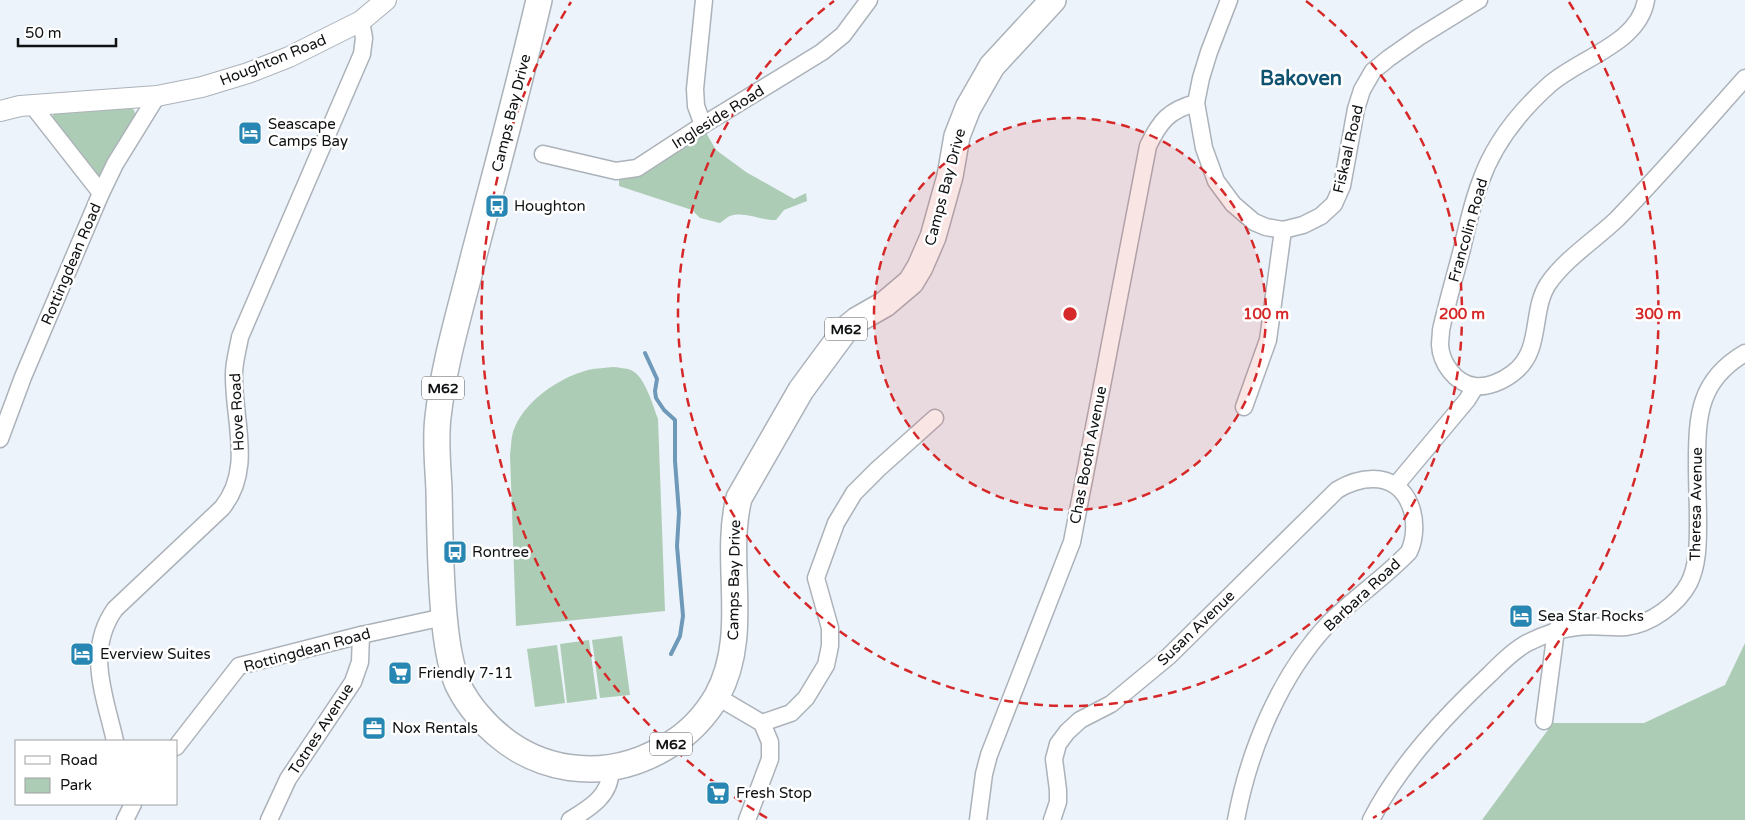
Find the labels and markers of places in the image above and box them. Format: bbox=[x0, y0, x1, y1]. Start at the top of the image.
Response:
place label: Seascape Camps Bay bbox=[268, 115, 348, 150]
hotel icon: Seascape Camps Bay bbox=[237, 120, 263, 146]
bus stop icon: Houghton bbox=[484, 193, 510, 219]
place label: Houghton bbox=[514, 197, 586, 215]
centre of rings bbox=[1061, 305, 1079, 323]
bus stop icon: Rontree bbox=[442, 539, 468, 565]
place label: Rontree bbox=[472, 543, 529, 561]
hotel icon: Sea Star Rocks bbox=[1508, 603, 1534, 629]
place label: Sea Star Rocks bbox=[1538, 607, 1644, 625]
hotel icon: Everview Suites bbox=[69, 641, 95, 667]
place label: Everview Suites bbox=[100, 645, 211, 663]
supermarket icon: Friendly 7-11 bbox=[387, 660, 413, 686]
place label: Friendly 7-11 bbox=[418, 664, 513, 682]
office icon: Nox Rentals bbox=[361, 715, 387, 741]
place label: Nox Rentals bbox=[392, 719, 478, 737]
supermarket icon: Fresh Stop bbox=[705, 780, 731, 806]
place label: Fresh Stop bbox=[736, 784, 812, 802]

